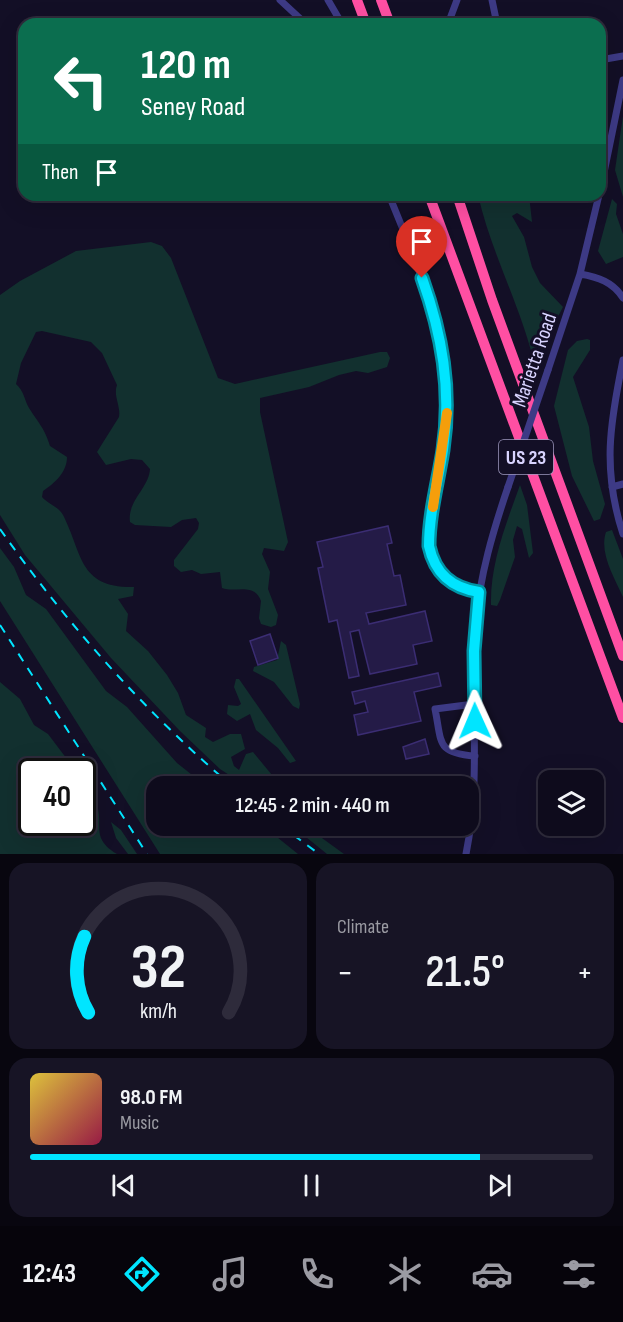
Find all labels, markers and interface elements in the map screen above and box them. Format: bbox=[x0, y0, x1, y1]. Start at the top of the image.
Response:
text: 120 m bbox=[141, 40, 231, 91]
icon: left bbox=[42, 42, 120, 120]
text: Seney Road bbox=[141, 91, 245, 123]
icon: arrive bbox=[90, 156, 123, 189]
text: Then bbox=[42, 159, 78, 186]
pin bbox=[396, 216, 447, 278]
icon: arrive bbox=[405, 225, 438, 258]
street label: Marietta Road bbox=[507, 310, 562, 411]
road number: US 23 bbox=[499, 440, 553, 474]
position arrow bbox=[443, 689, 507, 753]
speed limit sign: 40 bbox=[18, 758, 96, 836]
map controls bbox=[538, 770, 604, 836]
button: layers bbox=[538, 770, 604, 836]
text: 12:45 · 2 min · 440 m bbox=[235, 792, 390, 819]
text: Climate bbox=[337, 915, 389, 939]
text: 32 bbox=[130, 931, 186, 1006]
text: 21.5° bbox=[425, 945, 505, 1000]
text: − bbox=[337, 953, 353, 993]
text: + bbox=[577, 953, 593, 993]
text: km/h bbox=[139, 999, 177, 1024]
text: 98.0 FM bbox=[120, 1084, 182, 1111]
text: Music bbox=[120, 1111, 159, 1135]
icon: previous bbox=[107, 1169, 140, 1202]
icon: pause bbox=[295, 1169, 328, 1202]
icon: next bbox=[483, 1169, 516, 1202]
icon: directions bbox=[121, 1253, 163, 1295]
icon: music bbox=[209, 1253, 251, 1295]
icon: phone bbox=[296, 1253, 338, 1295]
icon: climate bbox=[384, 1253, 426, 1295]
icon: car bbox=[471, 1253, 513, 1295]
icon: filters bbox=[558, 1253, 600, 1295]
text: 12:43 bbox=[23, 1258, 76, 1290]

